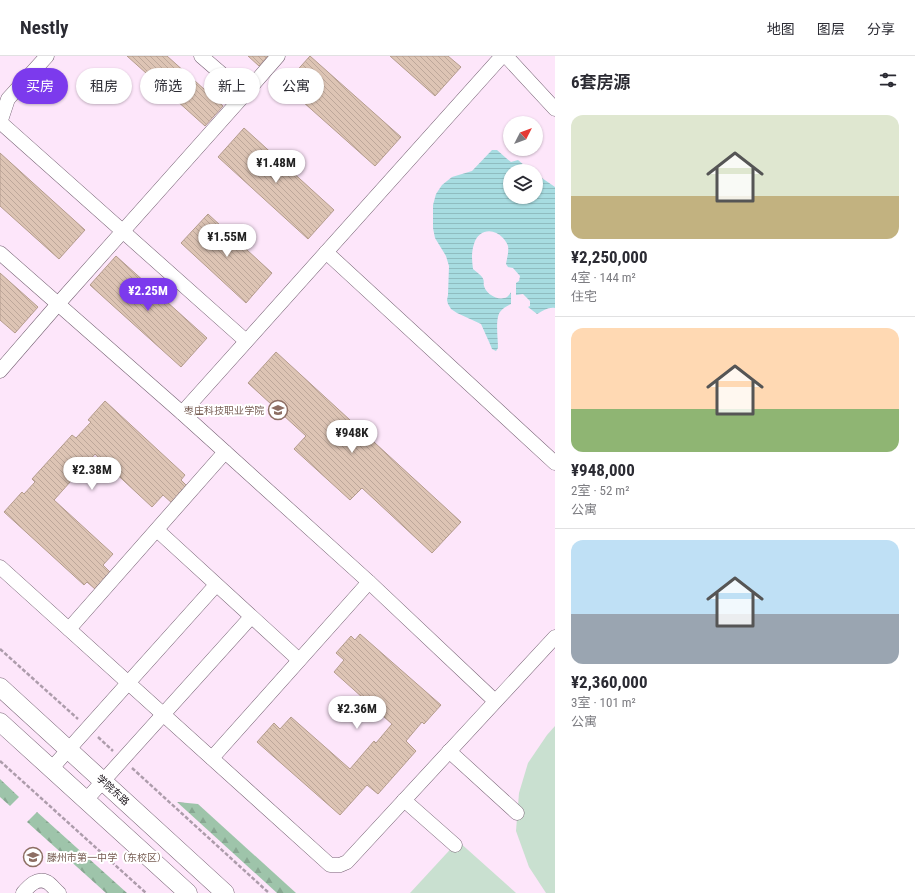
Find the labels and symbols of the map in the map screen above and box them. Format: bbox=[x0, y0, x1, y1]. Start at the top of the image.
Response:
north arrow bbox=[503, 116, 543, 156]
pin: ¥1.48M bbox=[243, 150, 309, 184]
pin: ¥1.55M bbox=[194, 224, 260, 258]
pin: ¥2.25M bbox=[115, 278, 181, 312]
school or university icon: 枣庄科技职业学院 bbox=[267, 399, 289, 421]
place label: 枣庄科技职业学院 bbox=[183, 405, 264, 416]
pin: ¥948K bbox=[324, 420, 380, 454]
pin: ¥2.38M bbox=[59, 457, 125, 491]
pin: ¥2.36M bbox=[324, 696, 390, 730]
street label: 学院东路 bbox=[94, 773, 132, 807]
school or university icon: 滕州市第一中学（东校区） bbox=[22, 846, 44, 868]
place label: 滕州市第一中学（东校区） bbox=[47, 852, 167, 863]

